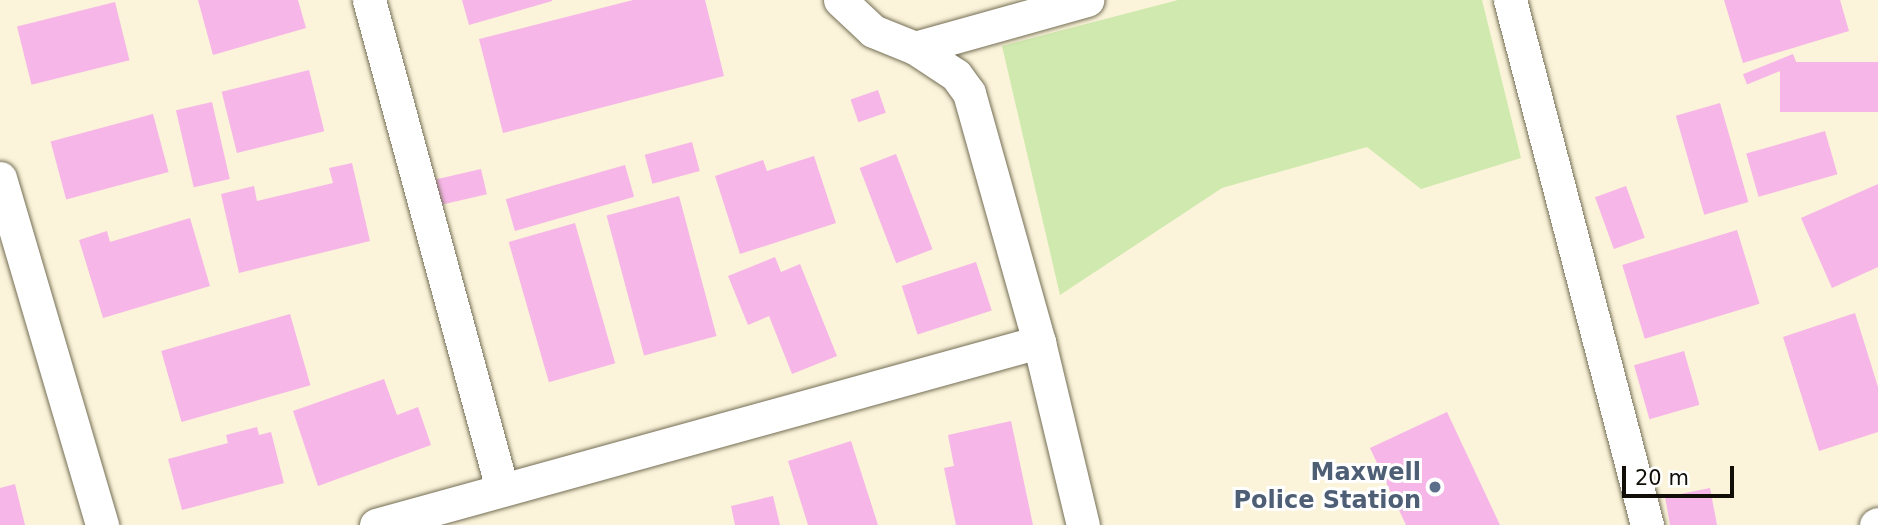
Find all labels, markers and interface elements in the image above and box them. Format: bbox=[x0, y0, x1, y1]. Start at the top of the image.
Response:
scale bar bbox=[1626, 452, 1738, 496]
place label: Maxwell Police Station bbox=[1233, 459, 1421, 515]
text: 20 m bbox=[1635, 466, 1689, 490]
marker: Maxwell Police Station bbox=[1427, 479, 1443, 495]

